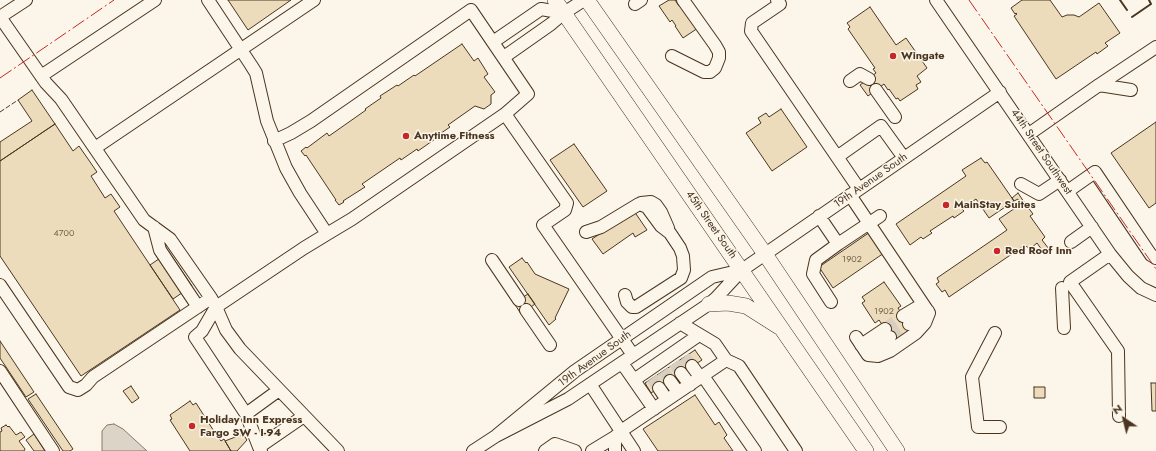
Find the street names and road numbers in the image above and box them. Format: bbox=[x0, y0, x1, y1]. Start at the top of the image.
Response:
street label: 44th Street Southwest bbox=[1007, 107, 1075, 197]
street label: 19th Avenue South bbox=[832, 151, 910, 211]
street label: 45th Street South bbox=[683, 188, 739, 262]
street label: 19th Avenue South bbox=[556, 328, 634, 390]

